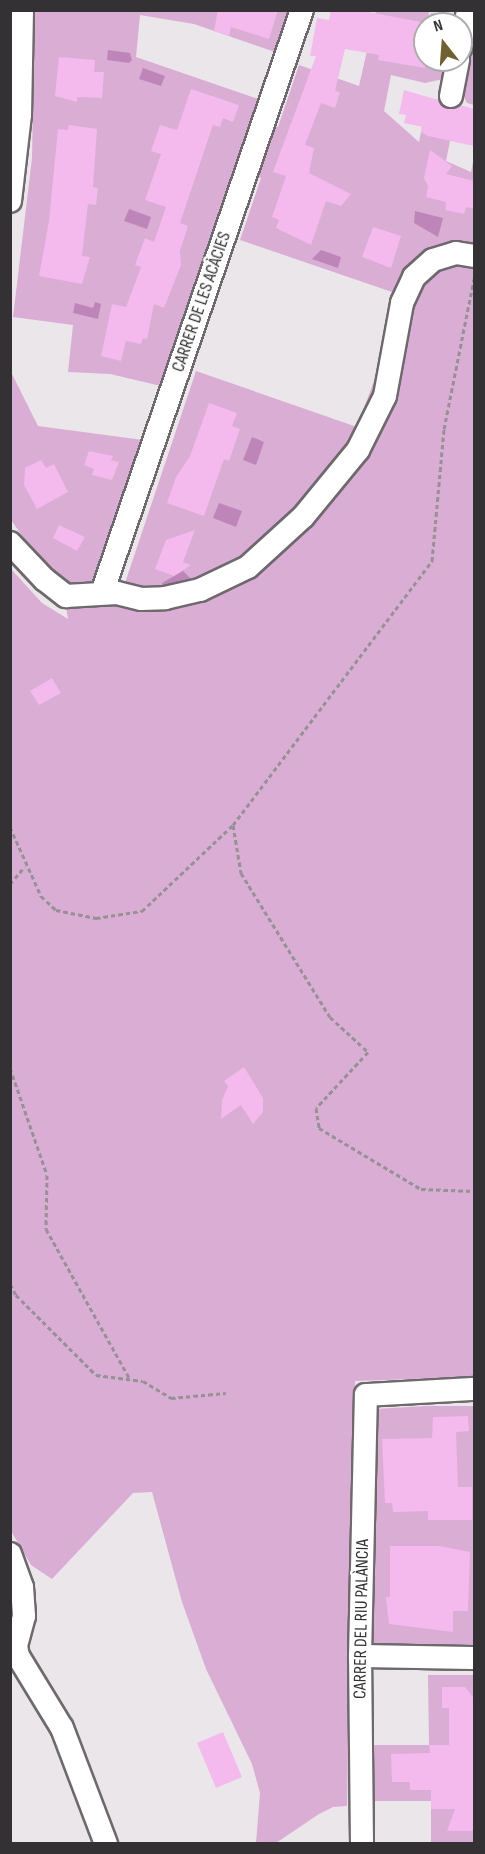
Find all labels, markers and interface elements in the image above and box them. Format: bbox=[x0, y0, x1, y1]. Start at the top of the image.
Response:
north arrow bbox=[413, 12, 473, 72]
text: N bbox=[431, 16, 445, 37]
street label: CARRER DE LES ACÀCIES bbox=[168, 229, 236, 375]
street label: CARRER DEL RIU PALÀNCIA bbox=[350, 1539, 374, 1699]

